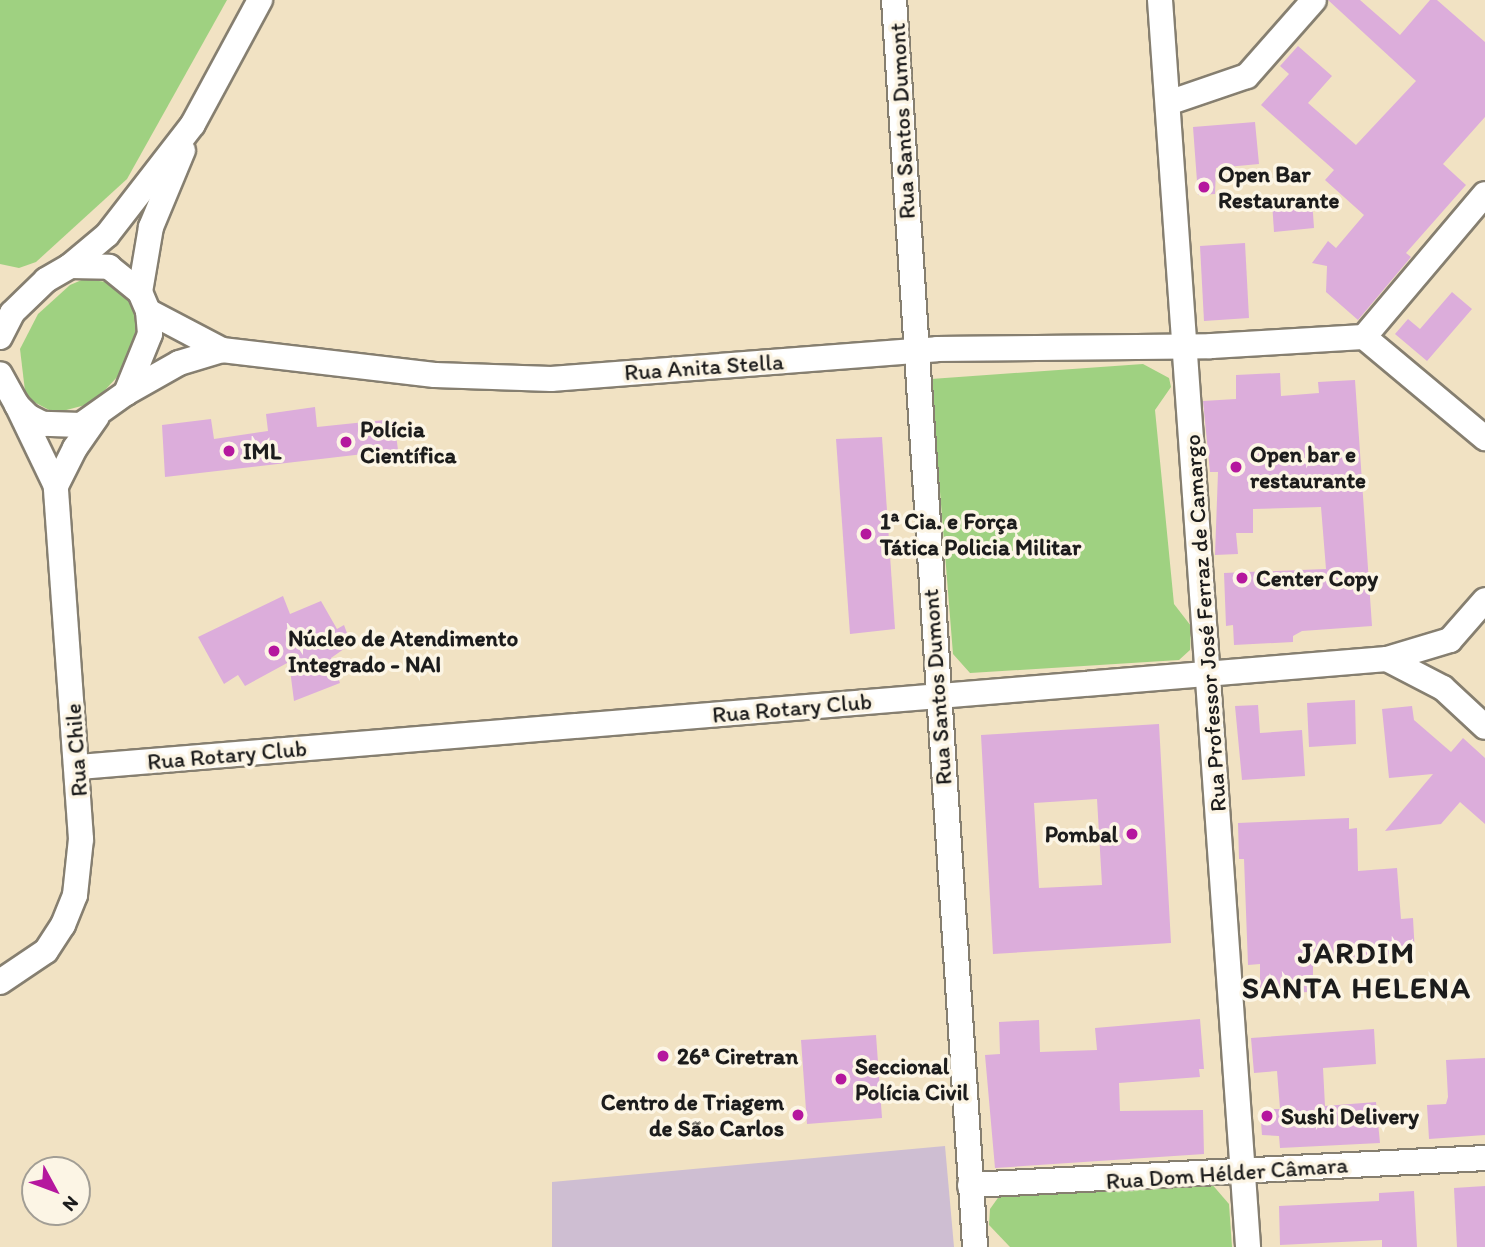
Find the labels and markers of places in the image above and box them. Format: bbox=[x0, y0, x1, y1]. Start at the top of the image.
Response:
place label: Open Bar Restaurante bbox=[1218, 160, 1339, 214]
marker: Open Bar Restaurante bbox=[1196, 179, 1212, 195]
place label: Polícia Científica bbox=[360, 415, 456, 469]
marker: Polícia Científica bbox=[338, 434, 354, 450]
place label: IML bbox=[243, 437, 281, 465]
place label: Open bar e restaurante bbox=[1250, 440, 1366, 494]
marker: IML bbox=[221, 443, 237, 459]
marker: Open bar e restaurante bbox=[1228, 459, 1244, 475]
place label: 1ª Cia. e Força Tática Policia Militar bbox=[880, 507, 1080, 561]
marker: 1ª Cia. e Força Tática Policia Militar bbox=[858, 526, 874, 542]
place label: Center Copy bbox=[1256, 564, 1378, 592]
marker: Center Copy bbox=[1234, 570, 1250, 586]
place label: Núcleo de Atendimento Integrado - NAI bbox=[288, 624, 518, 678]
marker: Núcleo de Atendimento Integrado - NAI bbox=[266, 643, 282, 659]
place label: Pombal bbox=[1045, 820, 1118, 848]
marker: Pombal bbox=[1124, 826, 1140, 842]
place label: 26ª Ciretran bbox=[677, 1042, 798, 1070]
marker: 26ª Ciretran bbox=[655, 1048, 671, 1064]
place label: Seccional Polícia Civil bbox=[855, 1052, 969, 1106]
marker: Seccional Polícia Civil bbox=[833, 1071, 849, 1087]
place label: Centro de Triagem de São Carlos bbox=[602, 1088, 784, 1142]
place label: Sushi Delivery bbox=[1281, 1102, 1420, 1130]
marker: Centro de Triagem de São Carlos bbox=[790, 1107, 806, 1123]
marker: Sushi Delivery bbox=[1259, 1108, 1275, 1124]

